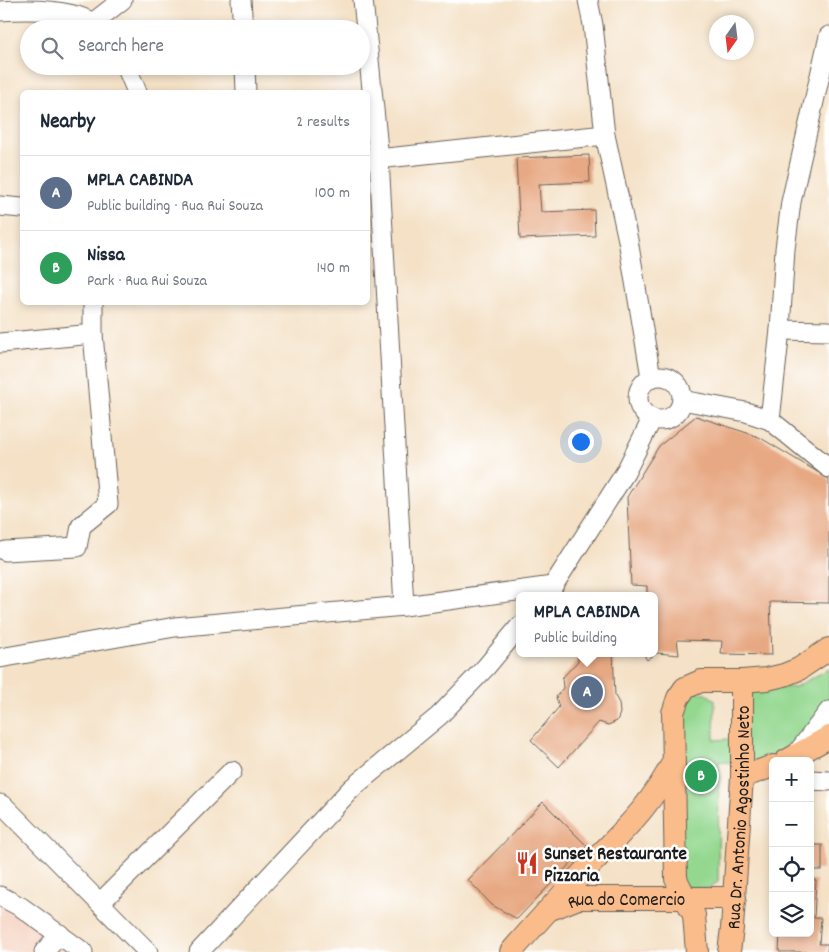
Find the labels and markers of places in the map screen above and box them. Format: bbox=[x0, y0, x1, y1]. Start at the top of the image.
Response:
pin: A bbox=[571, 673, 603, 711]
pin: B bbox=[685, 757, 717, 795]
place label: Sunset Restaurante Pizzaria bbox=[544, 842, 687, 891]
restaurant icon: Sunset Restaurante Pizzaria bbox=[514, 850, 540, 876]

